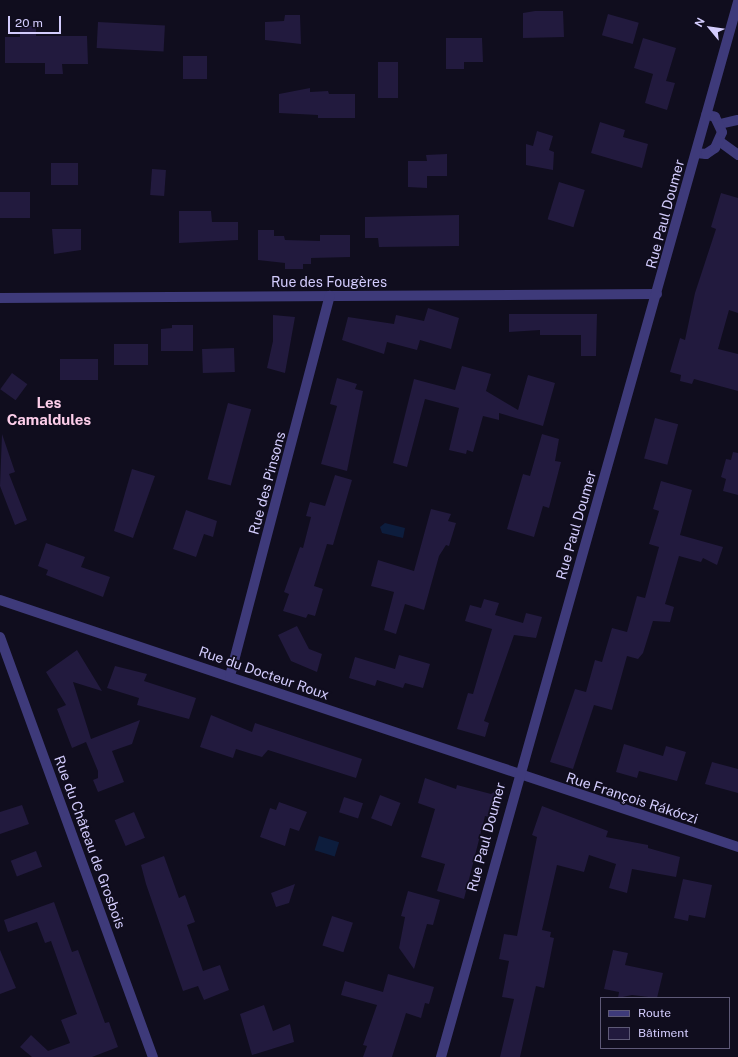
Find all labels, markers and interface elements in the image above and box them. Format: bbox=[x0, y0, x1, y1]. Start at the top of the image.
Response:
scale bar bbox=[10, 8, 63, 34]
north arrow bbox=[690, 8, 730, 48]
text: 20 m bbox=[15, 16, 43, 30]
text: N bbox=[692, 16, 707, 29]
street label: Rue Paul Doumer bbox=[642, 157, 688, 271]
street label: Rue des Fougères bbox=[271, 274, 387, 290]
district label: Les Camaldules bbox=[7, 393, 91, 428]
street label: Rue des Pinsons bbox=[245, 430, 289, 536]
street label: Rue Paul Doumer bbox=[552, 469, 600, 581]
street label: Rue du Docteur Roux bbox=[196, 643, 332, 703]
street label: Rue du Château de Grosbois bbox=[51, 753, 129, 931]
street label: Rue François Rákóczi bbox=[564, 769, 700, 827]
street label: Rue Paul Doumer bbox=[463, 780, 509, 894]
legend bbox=[600, 997, 730, 1049]
text: Route bbox=[638, 1006, 671, 1020]
text: Bâtiment bbox=[638, 1026, 689, 1040]

